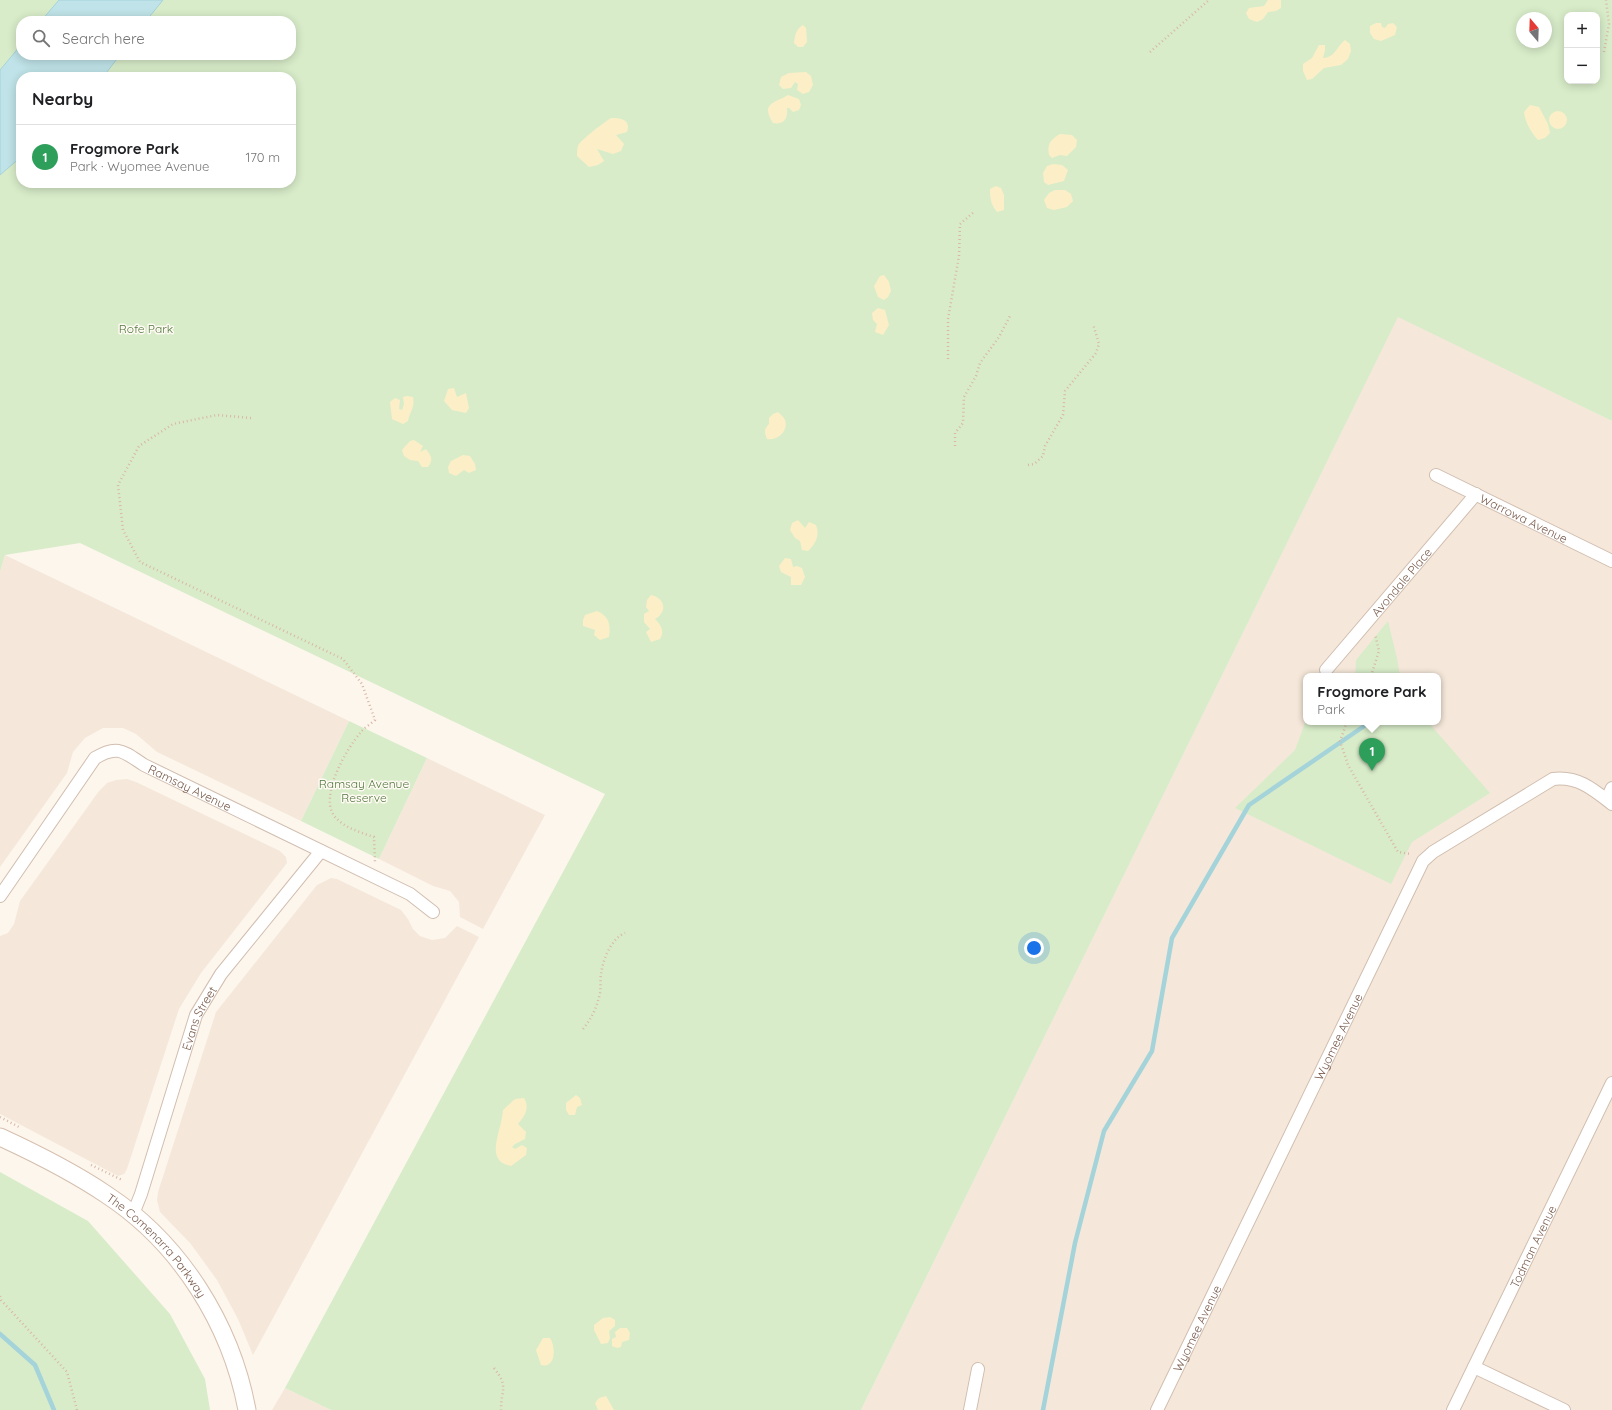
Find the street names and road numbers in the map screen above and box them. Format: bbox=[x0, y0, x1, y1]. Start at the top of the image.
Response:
street label: Warrowa Avenue bbox=[1478, 490, 1571, 546]
street label: Avondale Place bbox=[1368, 544, 1435, 619]
street label: Ramsay Avenue bbox=[146, 761, 234, 814]
street label: Evans Street bbox=[178, 983, 219, 1052]
street label: Wyomee Avenue bbox=[1311, 991, 1365, 1082]
street label: The Comenarra Parkway bbox=[104, 1190, 210, 1300]
street label: Todman Avenue bbox=[1506, 1202, 1559, 1290]
street label: Wyomee Avenue bbox=[1169, 1282, 1224, 1374]

